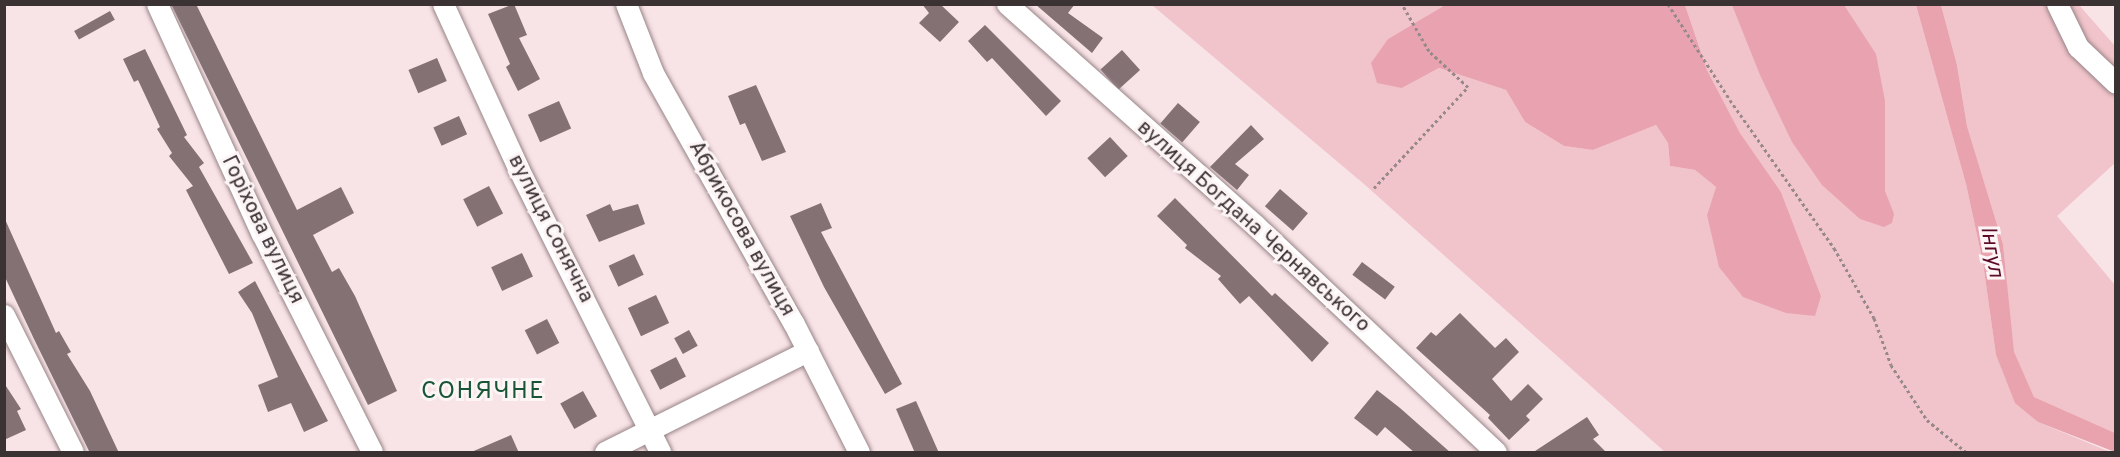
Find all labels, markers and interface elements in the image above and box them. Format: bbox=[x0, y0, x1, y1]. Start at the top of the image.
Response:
street label: вулиця Богдана Чернявського bbox=[1131, 116, 1375, 338]
street label: Абрикосова вулиця bbox=[682, 137, 800, 321]
street label: вулиця Сонячна bbox=[502, 151, 598, 307]
street label: Горіхова вулиця bbox=[215, 152, 309, 308]
water label: Інгул bbox=[1974, 224, 2008, 280]
district label: СОНЯЧНЕ bbox=[421, 379, 545, 407]

